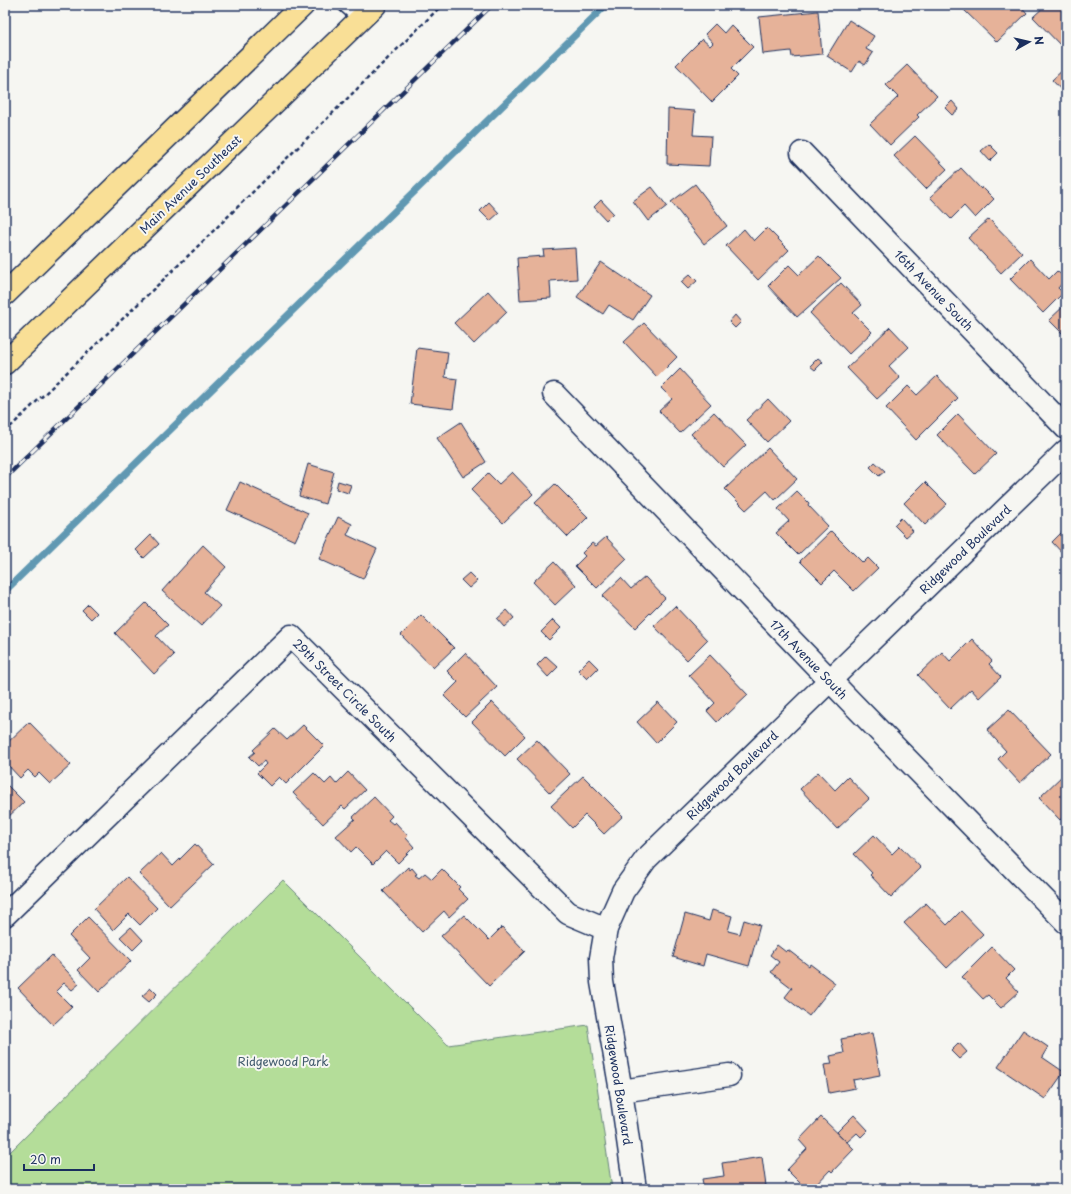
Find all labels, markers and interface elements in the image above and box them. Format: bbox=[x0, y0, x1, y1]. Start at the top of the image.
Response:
north arrow bbox=[1009, 22, 1049, 62]
text: N bbox=[1030, 35, 1048, 46]
street label: Main Avenue Southeast bbox=[135, 130, 245, 237]
street label: 16th Avenue South bbox=[890, 245, 978, 335]
street label: Ridgewood Boulevard bbox=[915, 500, 1015, 598]
street label: 17th Avenue South bbox=[766, 615, 852, 703]
street label: 29th Street Circle South bbox=[289, 634, 401, 746]
street label: Ridgewood Boulevard bbox=[682, 726, 782, 824]
street label: Ridgewood Boulevard bbox=[601, 1024, 637, 1147]
park label: Ridgewood Park bbox=[237, 1052, 329, 1070]
scale bar bbox=[24, 1146, 94, 1172]
text: 20 m bbox=[30, 1150, 61, 1168]

